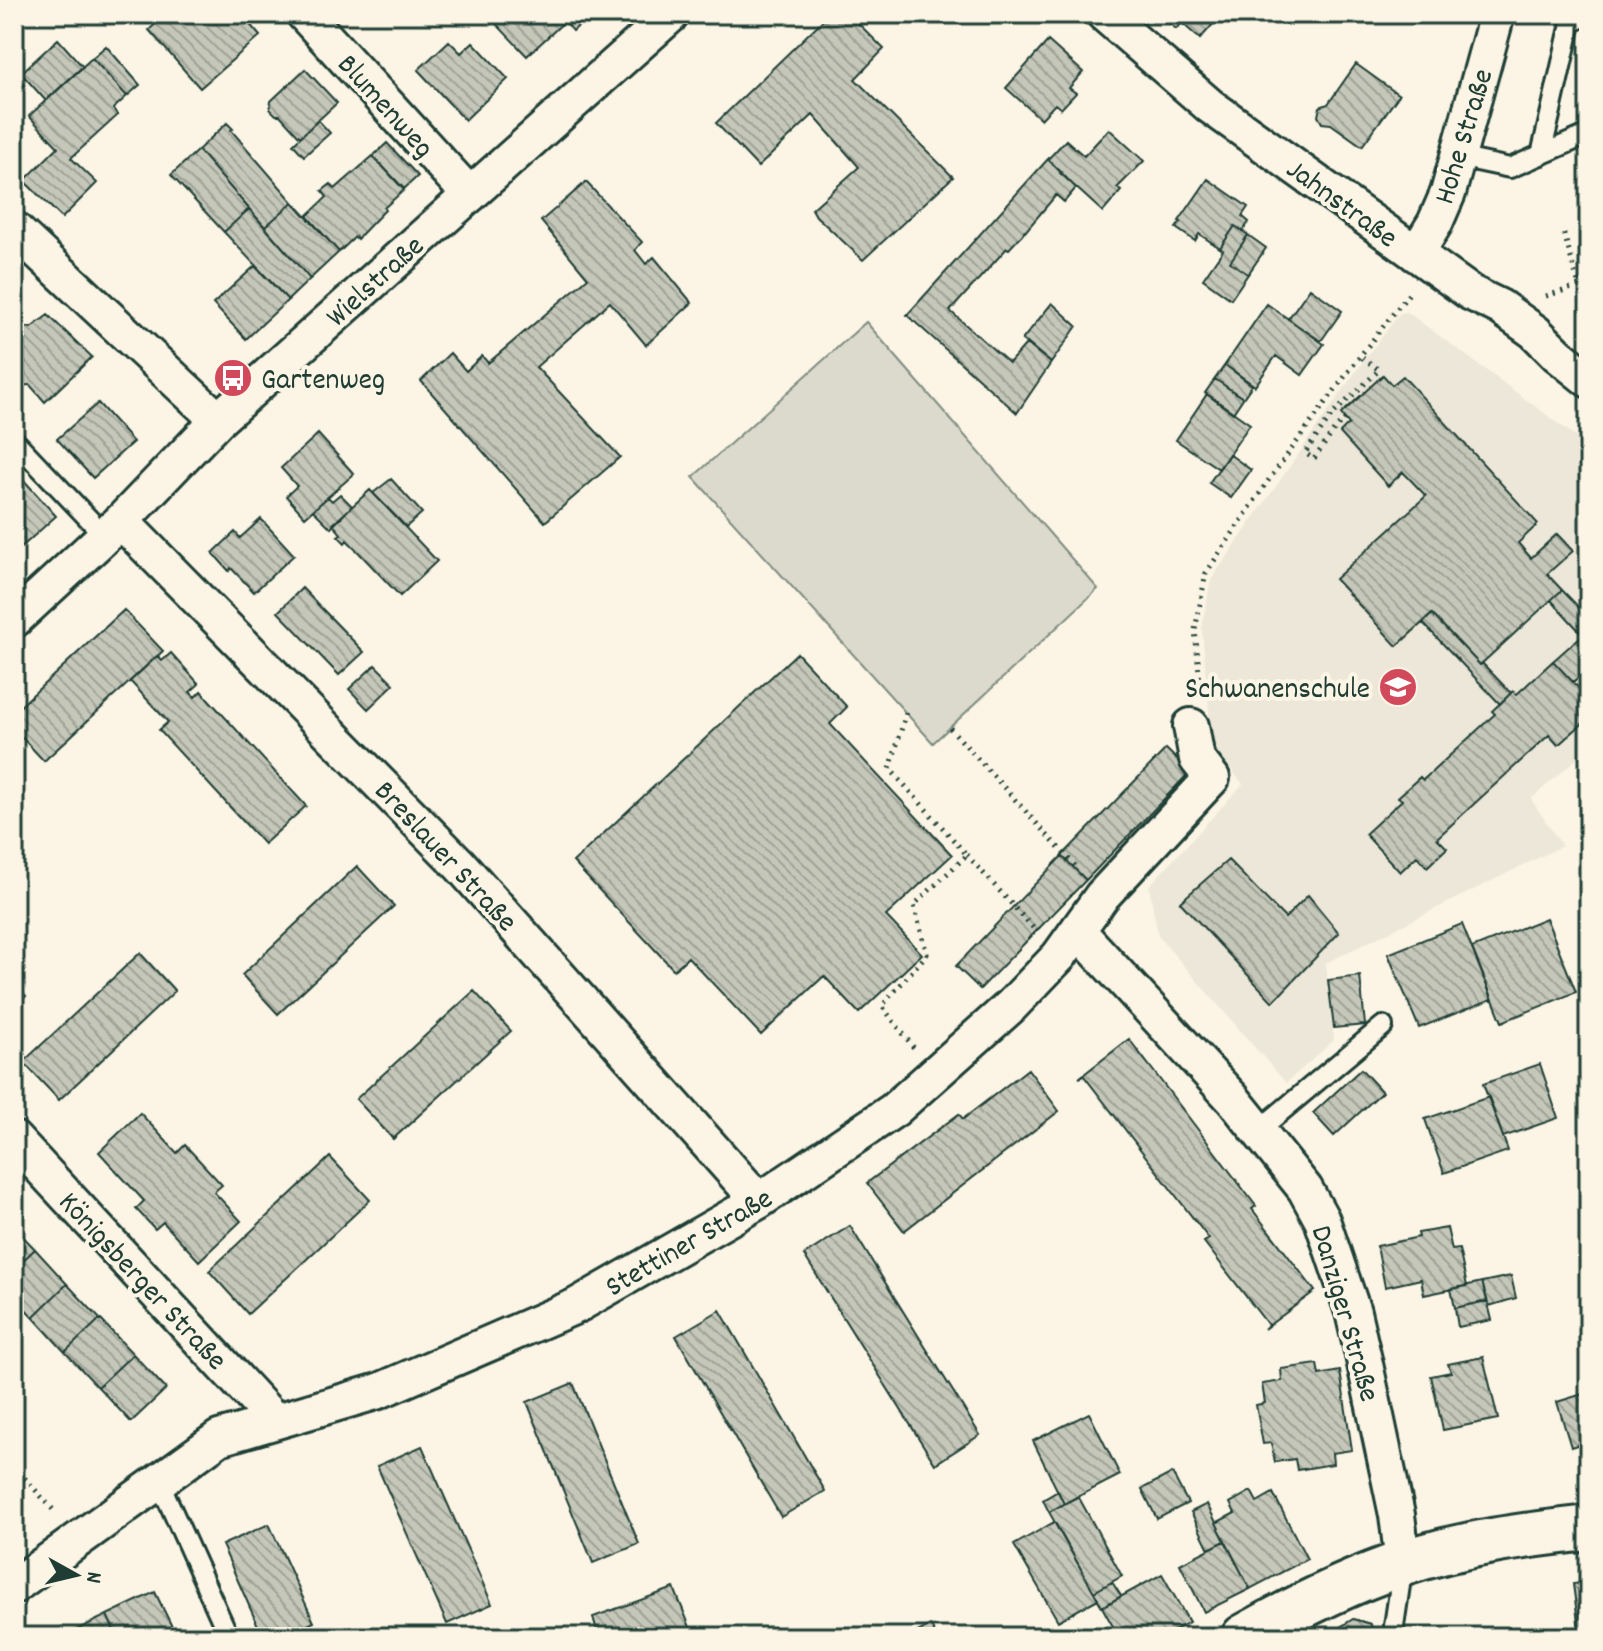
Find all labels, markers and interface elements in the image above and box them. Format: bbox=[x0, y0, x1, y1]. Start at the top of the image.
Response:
street label: Blumenweg bbox=[325, 46, 442, 170]
street label: Hohe Straße bbox=[1425, 64, 1507, 210]
street label: Jahnstraße bbox=[1276, 150, 1405, 261]
street label: Wielstraße bbox=[318, 227, 436, 339]
bus stop icon: Gartenweg bbox=[212, 357, 254, 399]
place label: Gartenweg bbox=[261, 361, 385, 404]
school or university icon: Schwanenschule bbox=[1377, 666, 1419, 708]
place label: Schwanenschule bbox=[1185, 670, 1370, 713]
street label: Breslauer Straße bbox=[362, 773, 525, 943]
street label: Stettiner Straße bbox=[598, 1179, 782, 1310]
street label: Königsberger Straße bbox=[46, 1184, 235, 1382]
street label: Danziger Straße bbox=[1297, 1221, 1388, 1407]
north arrow bbox=[36, 1535, 116, 1615]
text: N bbox=[76, 1570, 108, 1585]

